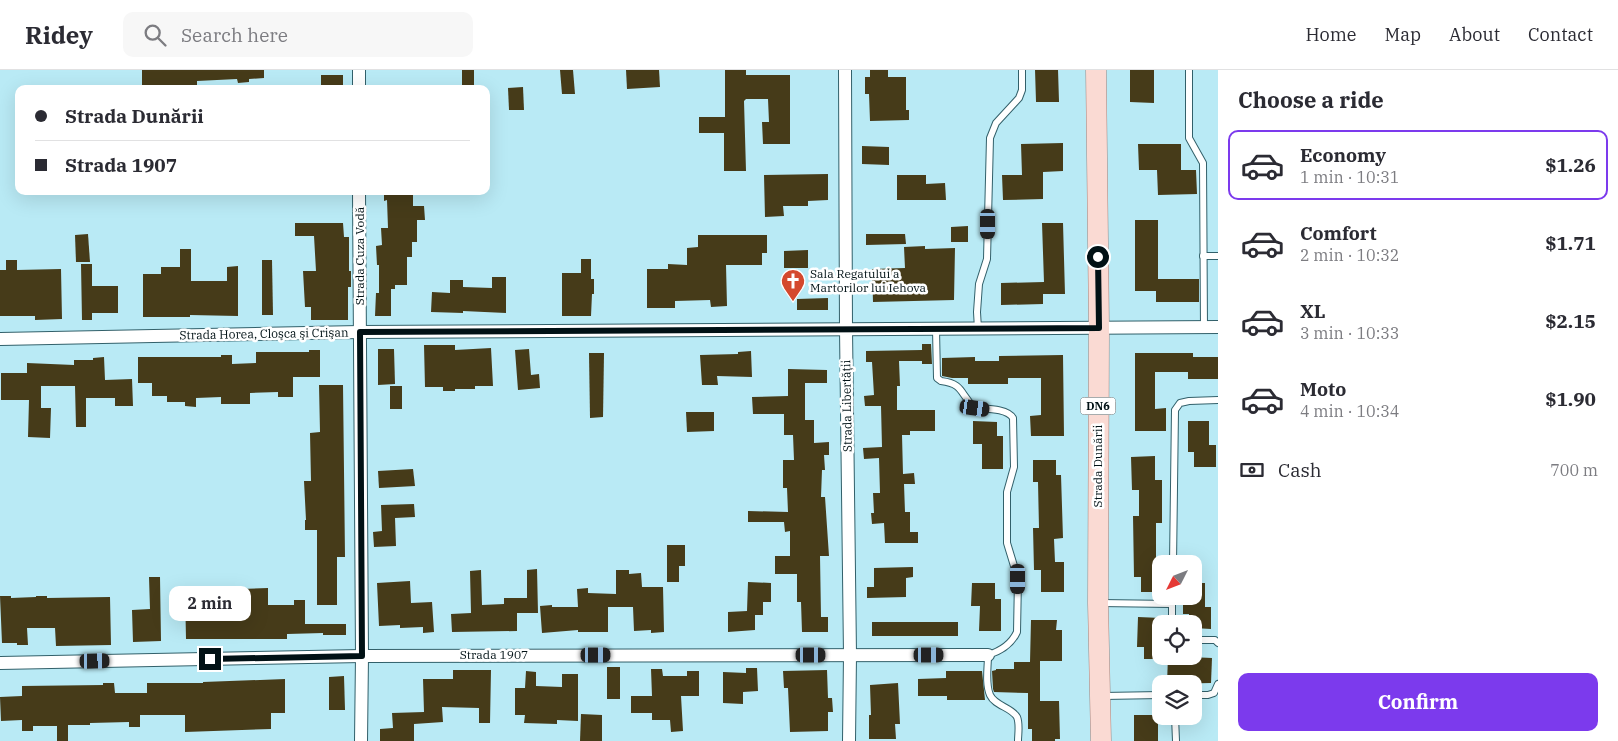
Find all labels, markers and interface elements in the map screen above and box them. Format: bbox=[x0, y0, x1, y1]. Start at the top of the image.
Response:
search box bbox=[123, 12, 473, 57]
text: Ridey bbox=[25, 19, 93, 51]
icon: search bbox=[141, 21, 169, 49]
text: Search here bbox=[181, 23, 288, 47]
text: Home bbox=[1305, 23, 1357, 46]
text: Map bbox=[1385, 23, 1421, 46]
text: About bbox=[1449, 23, 1500, 46]
text: Contact bbox=[1528, 23, 1593, 46]
text: Choose a ride bbox=[1238, 85, 1384, 114]
text: Strada Dunării bbox=[65, 104, 204, 128]
icon: car bbox=[1240, 143, 1285, 188]
text: Economy bbox=[1300, 143, 1386, 167]
text: Strada 1907 bbox=[65, 153, 177, 177]
text: $1.26 bbox=[1545, 153, 1596, 177]
text: 1 min · 10:31 bbox=[1300, 167, 1399, 187]
street label: Strada Cuza Vodă bbox=[352, 206, 367, 305]
car bbox=[980, 209, 995, 239]
icon: car bbox=[1240, 221, 1285, 266]
text: Comfort bbox=[1300, 221, 1377, 245]
text: $1.71 bbox=[1545, 231, 1596, 255]
text: 2 min · 10:32 bbox=[1300, 245, 1399, 265]
route start bbox=[1087, 246, 1109, 268]
place label: Sala Regatului a Martorilor lui Iehova bbox=[810, 266, 927, 295]
church icon: Sala Regatului a Martorilor lui Iehova bbox=[780, 268, 806, 302]
icon: car bbox=[1240, 299, 1285, 344]
text: XL bbox=[1300, 299, 1326, 323]
text: $2.15 bbox=[1545, 309, 1596, 333]
text: 3 min · 10:33 bbox=[1300, 323, 1399, 343]
street label: Strada Horea, Cloşca şi Crişan bbox=[179, 325, 349, 342]
street label: Strada Libertății bbox=[838, 359, 856, 452]
icon: car bbox=[1240, 377, 1285, 422]
text: Moto bbox=[1300, 377, 1346, 401]
text: $1.90 bbox=[1545, 387, 1596, 411]
car bbox=[959, 398, 990, 418]
road number: DN6 bbox=[1080, 398, 1116, 414]
text: 4 min · 10:34 bbox=[1300, 401, 1399, 421]
street label: Strada Dunării bbox=[1090, 424, 1105, 507]
icon: cash bbox=[1238, 456, 1266, 484]
text: Cash bbox=[1278, 458, 1322, 482]
text: 700 m bbox=[1550, 460, 1598, 480]
north arrow bbox=[1152, 555, 1202, 605]
map controls bbox=[1152, 555, 1202, 725]
car bbox=[1010, 564, 1025, 594]
callout: 2 min bbox=[169, 586, 251, 622]
text: 2 min bbox=[188, 593, 232, 613]
button: locate bbox=[1152, 615, 1202, 665]
street label: Strada 1907 bbox=[460, 647, 528, 662]
route end bbox=[199, 648, 221, 670]
car bbox=[581, 648, 611, 663]
car bbox=[796, 648, 826, 663]
car bbox=[914, 648, 944, 663]
car bbox=[79, 653, 110, 669]
button: Confirm bbox=[1238, 673, 1598, 731]
button: layers bbox=[1152, 675, 1202, 725]

